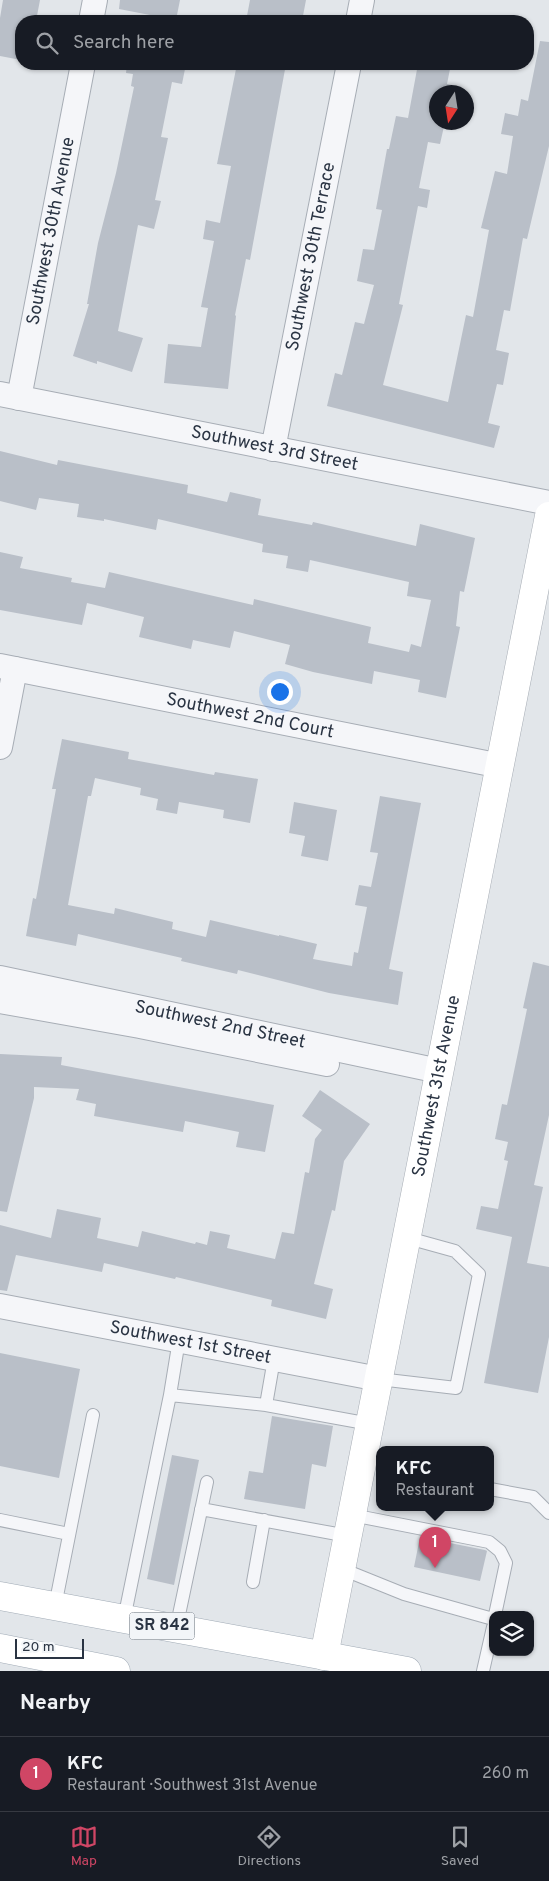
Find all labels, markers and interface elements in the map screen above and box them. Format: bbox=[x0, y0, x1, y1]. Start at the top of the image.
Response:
search box bbox=[15, 15, 534, 70]
icon: search bbox=[33, 29, 61, 57]
text: Search here bbox=[73, 31, 175, 55]
north arrow bbox=[429, 85, 474, 130]
street label: Southwest 30th Avenue bbox=[22, 135, 80, 327]
street label: Southwest 30th Terrace bbox=[281, 160, 341, 353]
street label: Southwest 3rd Street bbox=[189, 421, 360, 476]
your location bbox=[267, 679, 293, 705]
street label: Southwest 2nd Court bbox=[164, 688, 336, 744]
street label: Southwest 31st Avenue bbox=[407, 993, 466, 1179]
street label: Southwest 2nd Street bbox=[133, 995, 308, 1054]
street label: Southwest 1st Street bbox=[108, 1316, 273, 1369]
popup bbox=[376, 1446, 494, 1511]
text: KFC bbox=[396, 1457, 432, 1481]
text: Restaurant bbox=[396, 1481, 474, 1501]
pin: 1 bbox=[419, 1527, 451, 1568]
map controls bbox=[489, 1611, 534, 1656]
button: layers bbox=[489, 1611, 534, 1656]
road number: SR 842 bbox=[130, 1612, 194, 1640]
scale bar bbox=[15, 1636, 84, 1659]
text: 20 m bbox=[22, 1639, 55, 1656]
text: Nearby bbox=[20, 1690, 91, 1717]
text: KFC bbox=[67, 1752, 103, 1776]
text: 1 bbox=[33, 1764, 39, 1784]
text: 260 m bbox=[482, 1764, 529, 1784]
text: Restaurant · Southwest 31st Avenue bbox=[67, 1776, 317, 1796]
tab: Map bbox=[70, 1823, 98, 1870]
tab: Directions bbox=[237, 1823, 301, 1870]
tab: Saved bbox=[441, 1823, 479, 1870]

